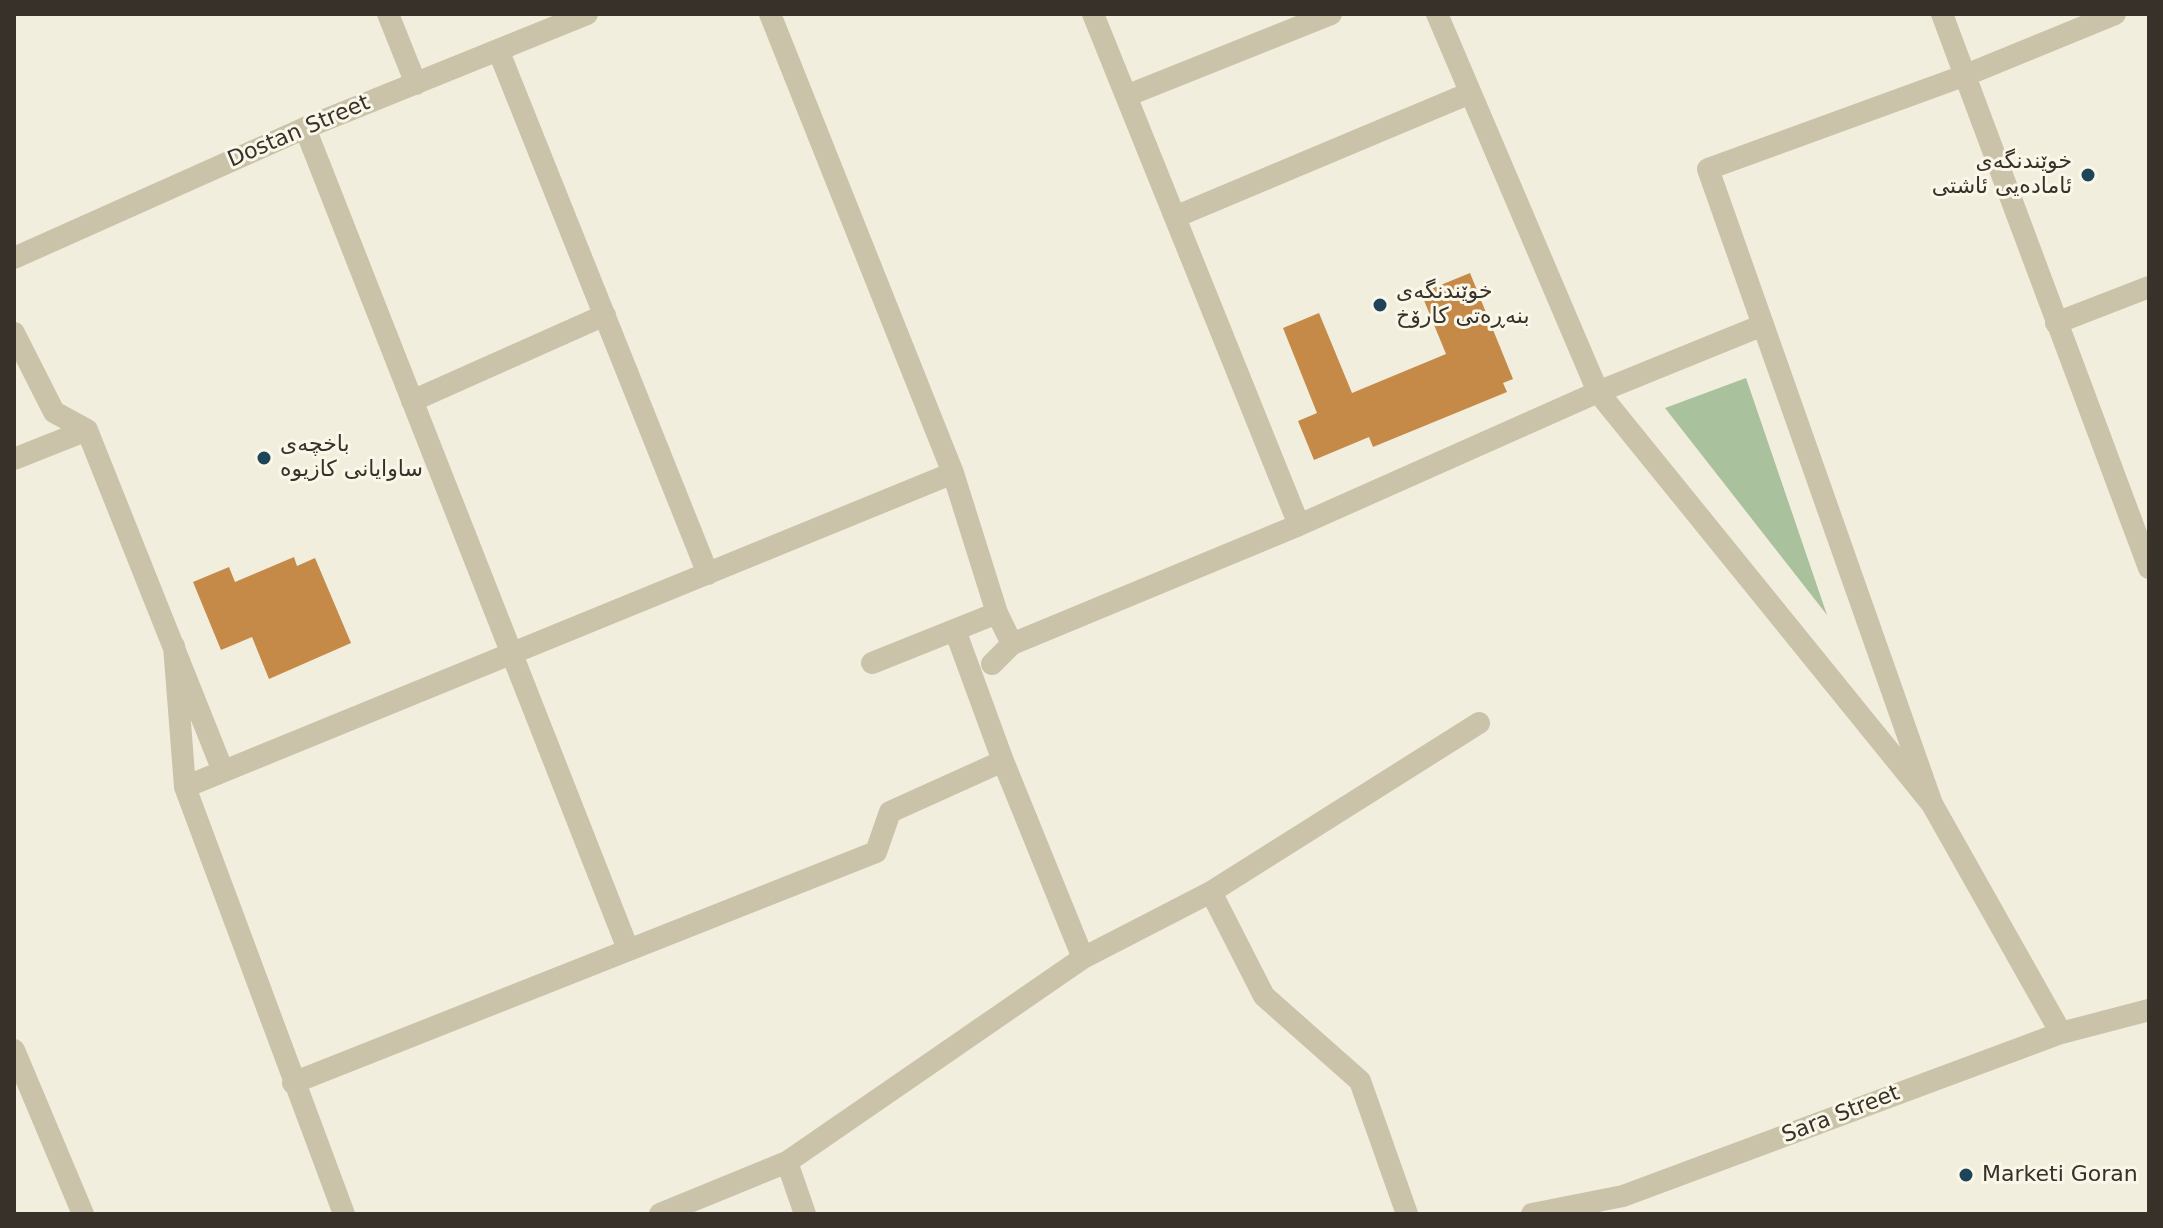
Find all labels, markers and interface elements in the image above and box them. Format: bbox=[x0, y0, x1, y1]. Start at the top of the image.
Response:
street label: Dostan Street bbox=[224, 90, 374, 174]
place label: خوێندنگەی ئامادەیی ئاشتی bbox=[1932, 149, 2072, 200]
marker: خوێندنگەی ئامادەیی ئاشتی bbox=[2079, 166, 2097, 184]
place label: خوێندنگەی بنەڕەتی کارۆخ bbox=[1396, 279, 1530, 330]
marker: خوێندنگەی بنەڕەتی کارۆخ bbox=[1371, 296, 1389, 314]
place label: باخچەی ساوایانی کازیوە bbox=[280, 432, 423, 484]
marker: باخچەی ساوایانی کازیوە bbox=[255, 449, 273, 467]
street label: Sara Street bbox=[1778, 1080, 1904, 1150]
place label: Marketi Goran bbox=[1982, 1162, 2138, 1188]
marker: Marketi Goran bbox=[1957, 1166, 1975, 1184]

